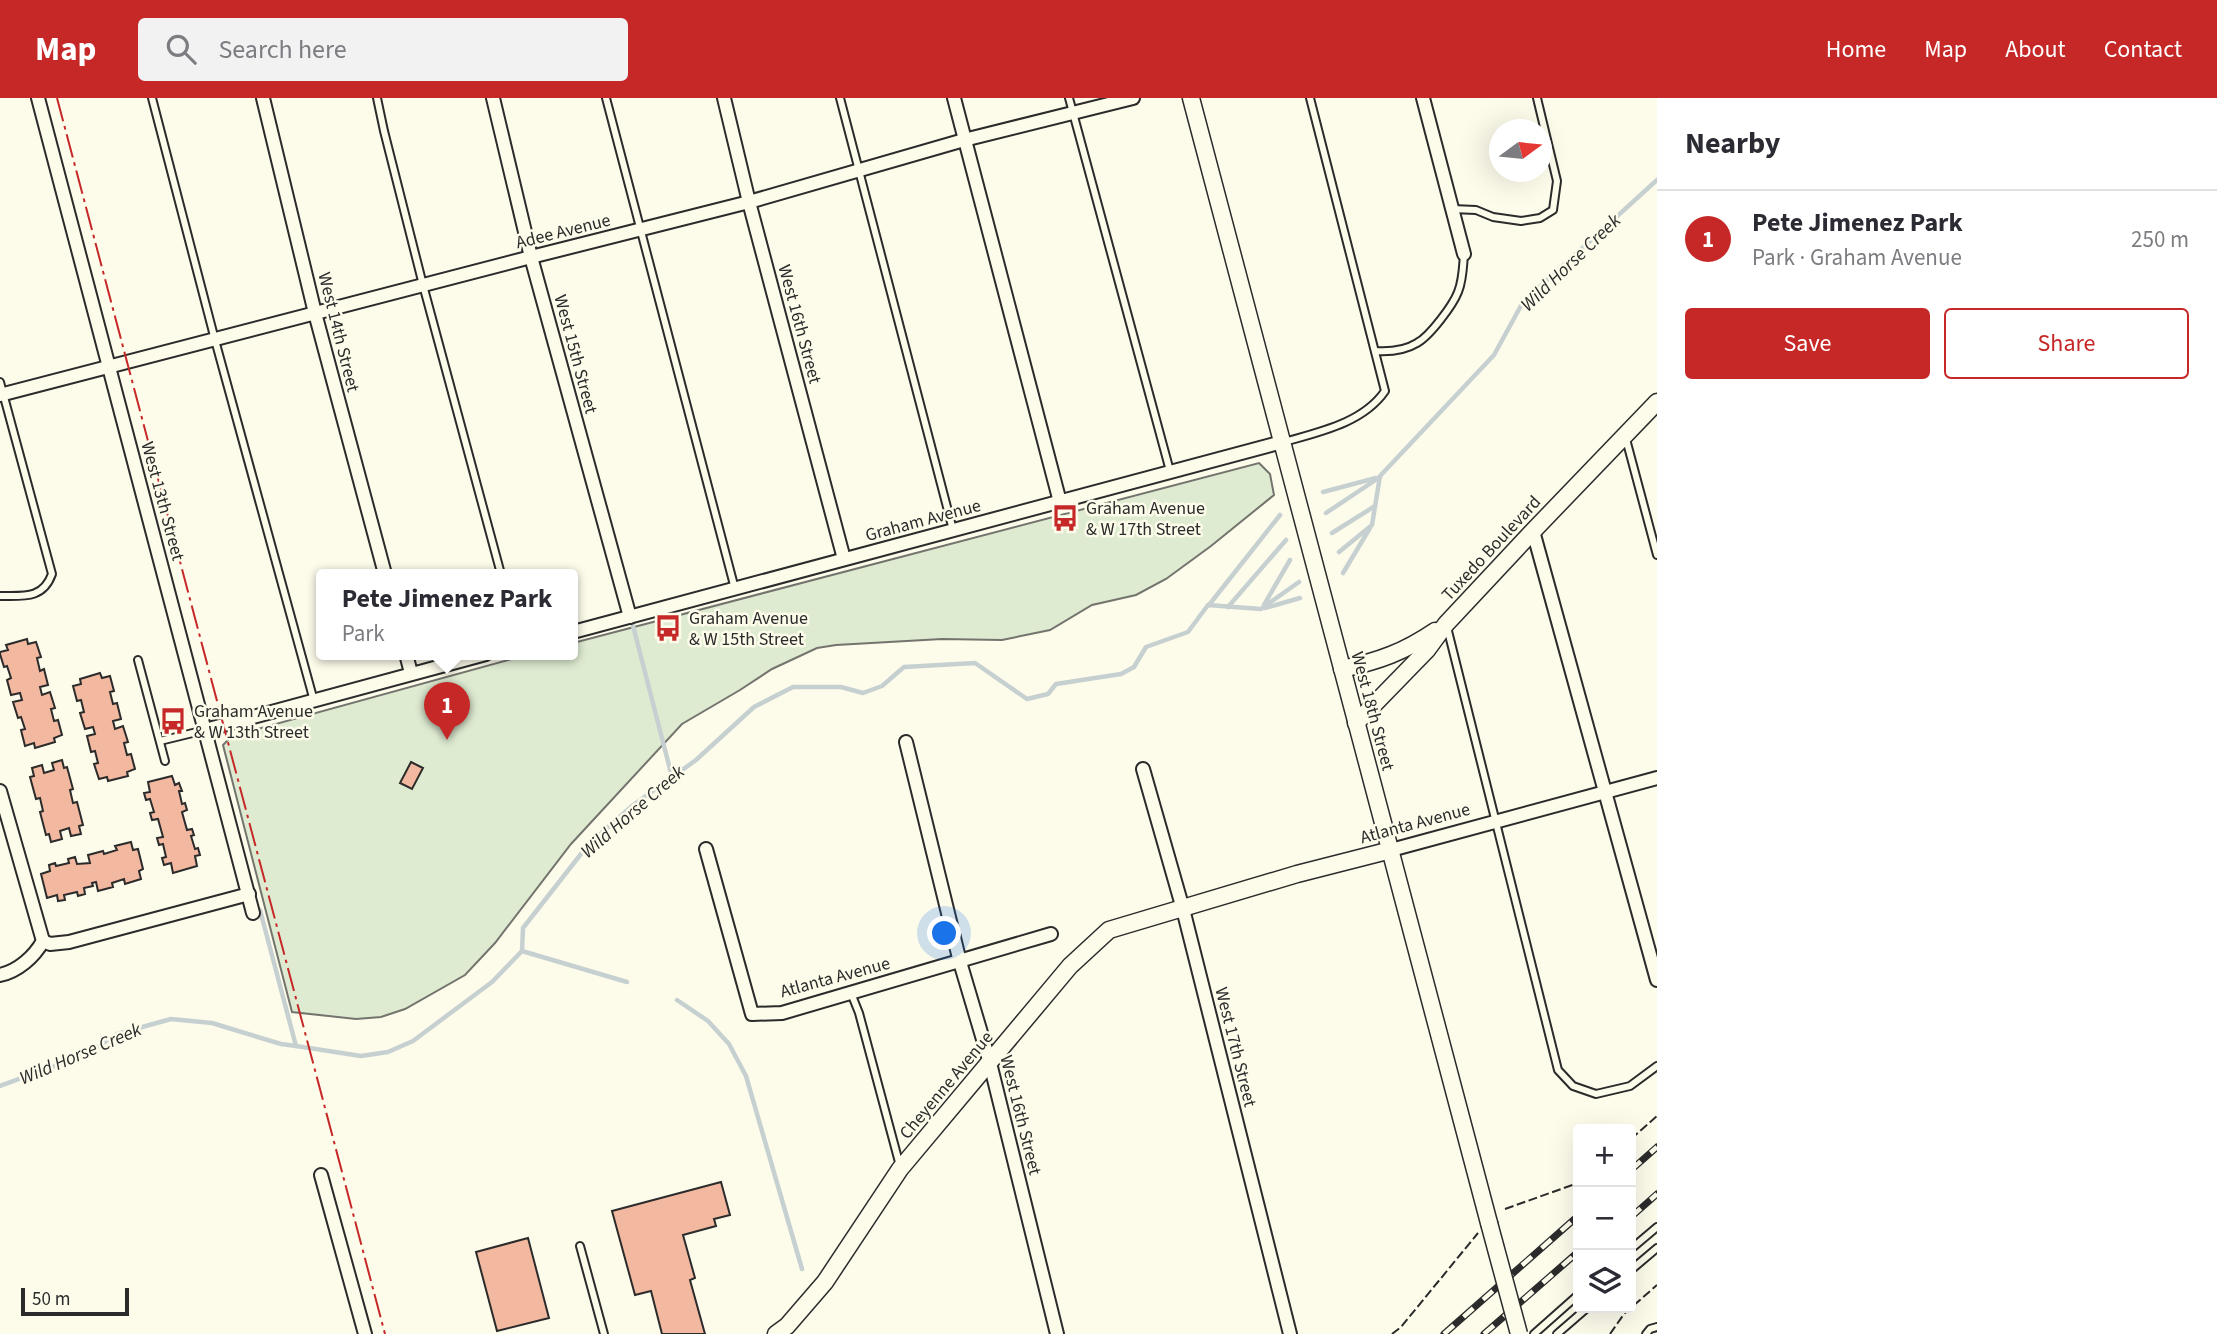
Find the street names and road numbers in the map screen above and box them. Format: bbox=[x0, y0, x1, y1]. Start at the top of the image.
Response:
street label: Adee Avenue bbox=[513, 208, 613, 255]
street label: West 16th Street bbox=[772, 262, 827, 386]
street label: West 14th Street bbox=[312, 270, 365, 395]
street label: West 15th Street bbox=[548, 292, 603, 416]
street label: West 13th Street bbox=[135, 439, 190, 563]
street label: Tuxedo Boulevard bbox=[1436, 490, 1547, 606]
street label: Graham Avenue bbox=[862, 493, 984, 548]
street label: West 18th Street bbox=[1345, 649, 1400, 773]
street label: Atlanta Avenue bbox=[1357, 797, 1473, 850]
street label: Atlanta Avenue bbox=[777, 951, 893, 1004]
street label: West 17th Street bbox=[1209, 985, 1262, 1110]
street label: Cheyenne Avenue bbox=[894, 1026, 999, 1145]
street label: West 16th Street bbox=[994, 1053, 1047, 1178]

